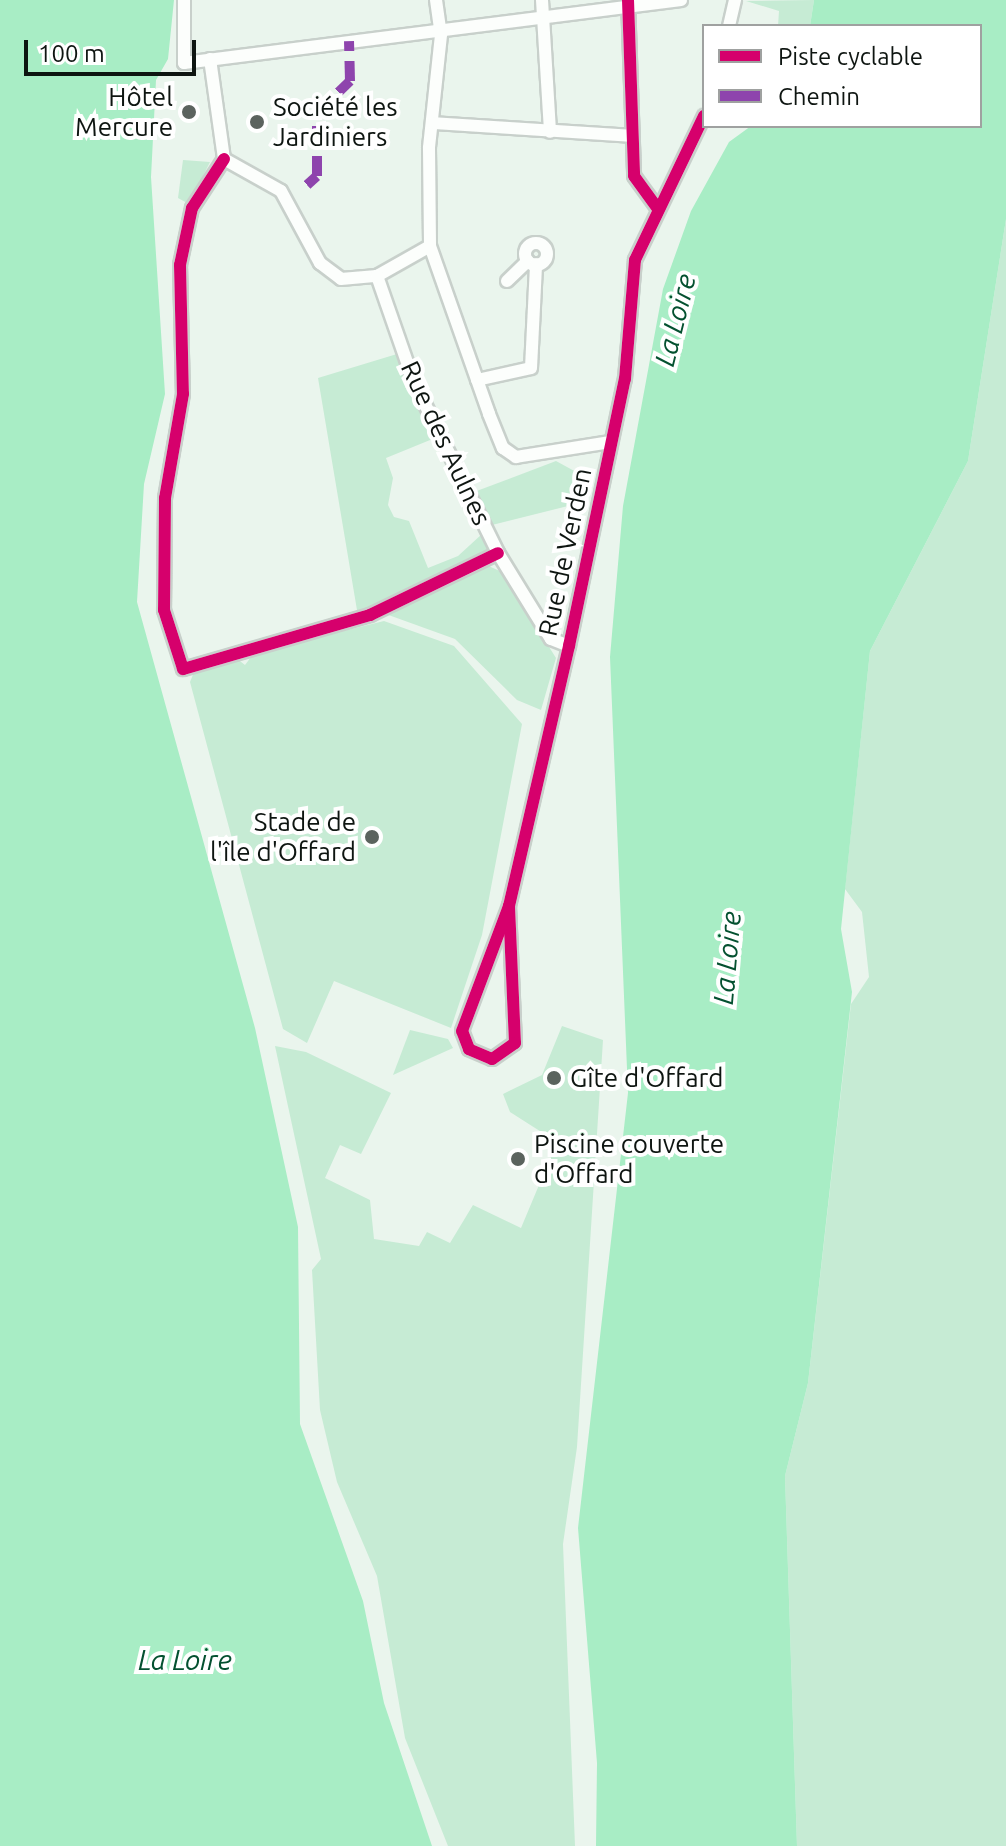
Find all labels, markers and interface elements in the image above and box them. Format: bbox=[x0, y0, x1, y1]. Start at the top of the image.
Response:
scale bar bbox=[28, 24, 200, 74]
legend bbox=[702, 24, 982, 128]
text: 100 m bbox=[38, 40, 105, 67]
text: Piste cyclable bbox=[778, 43, 923, 70]
place label: Hôtel Mercure bbox=[75, 81, 173, 142]
text: Chemin bbox=[778, 83, 860, 110]
place label: Société les Jardiniers bbox=[273, 91, 398, 152]
marker: Hôtel Mercure bbox=[180, 103, 198, 121]
marker: Société les Jardiniers bbox=[248, 113, 266, 131]
water label: La Loire bbox=[647, 270, 703, 370]
street label: Rue des Aulnes bbox=[394, 356, 498, 530]
street label: Rue de Verden bbox=[532, 465, 598, 639]
place label: Stade de l'île d'Offard bbox=[210, 806, 356, 868]
marker: Stade de l'île d'Offard bbox=[363, 828, 381, 846]
water label: La Loire bbox=[706, 910, 748, 1006]
place label: Gîte d'Offard bbox=[570, 1062, 724, 1094]
marker: Gîte d'Offard bbox=[545, 1069, 563, 1087]
place label: Piscine couverte d'Offard bbox=[534, 1128, 724, 1190]
marker: Piscine couverte d'Offard bbox=[509, 1150, 527, 1168]
water label: La Loire bbox=[138, 1643, 232, 1677]

